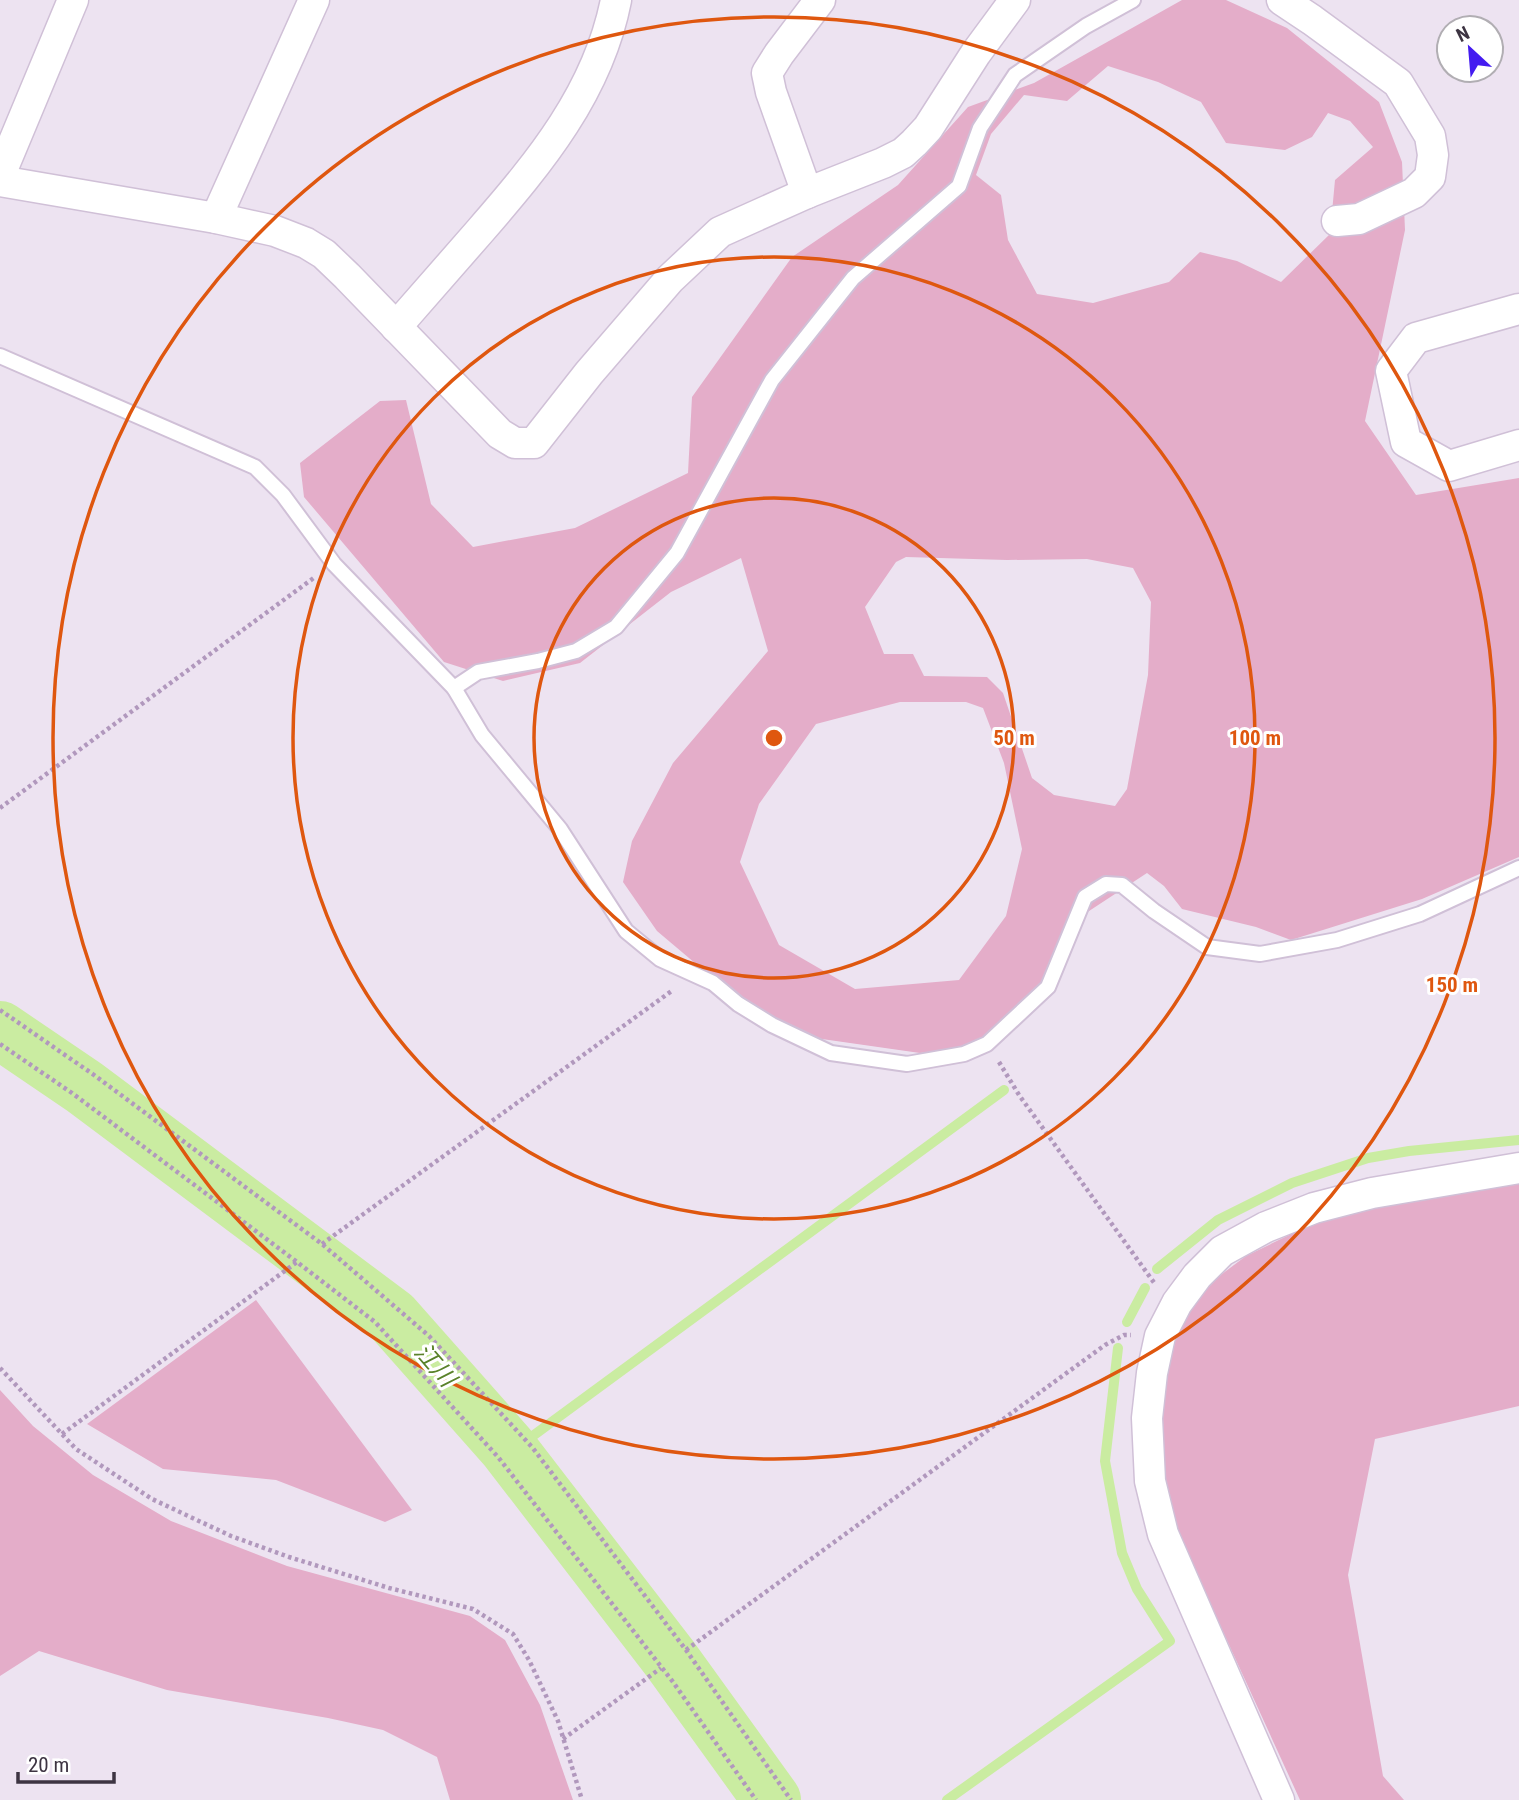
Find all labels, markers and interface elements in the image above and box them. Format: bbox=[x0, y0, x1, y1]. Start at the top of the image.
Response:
north arrow bbox=[1435, 14, 1505, 84]
text: N bbox=[1452, 21, 1473, 47]
centre of rings bbox=[762, 726, 786, 750]
text: 50 m bbox=[993, 726, 1035, 750]
text: 100 m bbox=[1229, 726, 1281, 750]
text: 150 m bbox=[1426, 973, 1478, 997]
water label: 江川 bbox=[409, 1338, 463, 1395]
scale bar bbox=[18, 1741, 114, 1785]
text: 20 m bbox=[28, 1753, 69, 1777]

